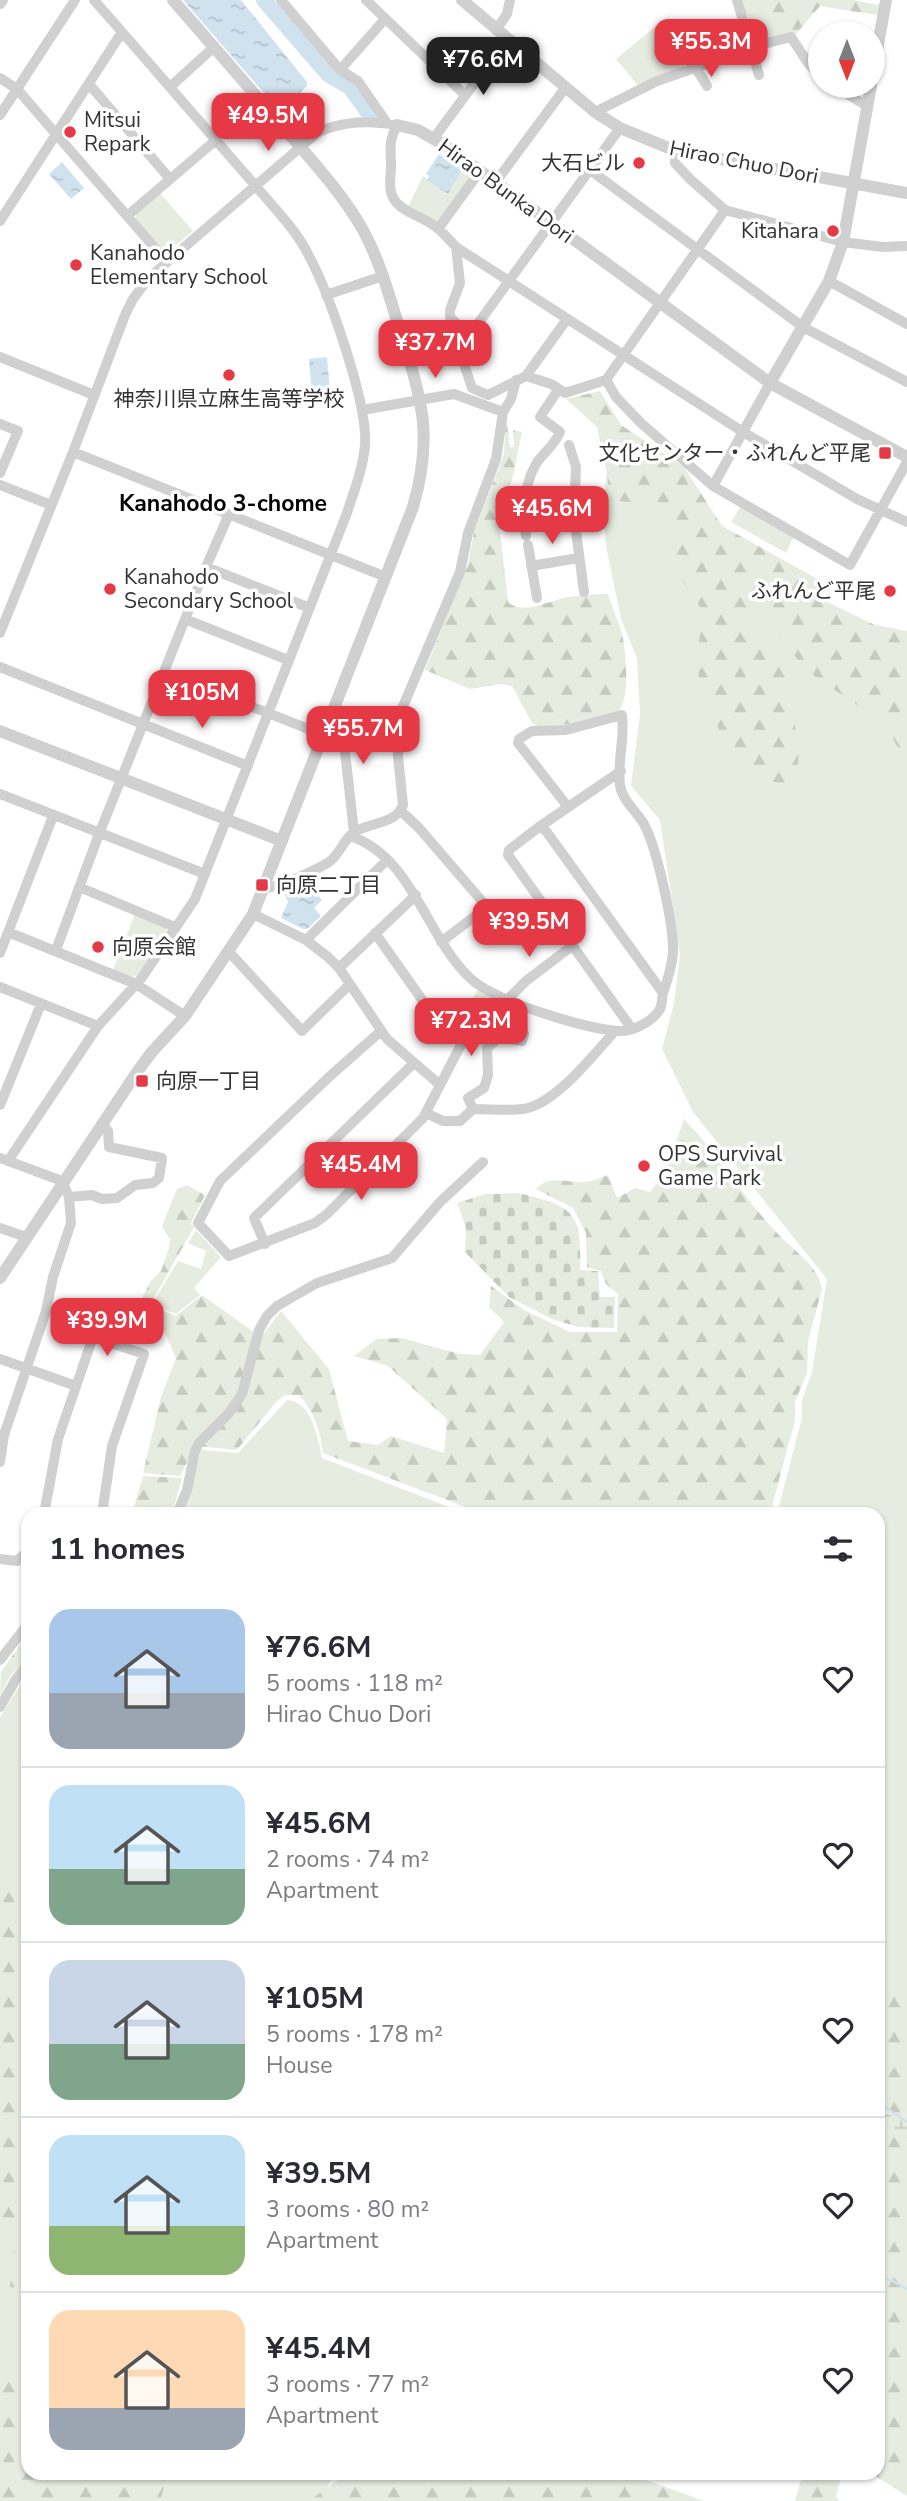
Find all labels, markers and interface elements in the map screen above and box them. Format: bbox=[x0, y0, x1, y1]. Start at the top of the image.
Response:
pin: ¥55.3M bbox=[654, 20, 768, 79]
north arrow bbox=[808, 21, 886, 98]
map controls bbox=[808, 21, 885, 98]
text: ¥55.3M bbox=[671, 26, 751, 57]
pin: ¥76.6M bbox=[426, 38, 540, 97]
text: ¥76.6M bbox=[443, 44, 523, 75]
pin: ¥49.5M bbox=[211, 94, 325, 153]
text: ¥49.5M bbox=[228, 100, 308, 131]
place label: Mitsui Repark bbox=[84, 106, 151, 158]
marker: Mitsui Repark bbox=[62, 124, 78, 140]
street label: Hirao Bunka Dori bbox=[433, 132, 579, 250]
street label: Hirao Chuo Dori bbox=[667, 134, 821, 190]
place label: 大石ビル bbox=[541, 149, 625, 177]
marker: 大石ビル bbox=[631, 155, 647, 171]
place label: Kitahara bbox=[741, 217, 819, 245]
marker: Kitahara bbox=[825, 223, 841, 239]
place label: Kanahodo Elementary School bbox=[90, 239, 268, 291]
marker: Kanahodo Elementary School bbox=[68, 257, 84, 273]
pin: ¥37.7M bbox=[378, 320, 492, 380]
text: ¥37.7M bbox=[395, 327, 475, 358]
marker: 神奈川県立麻生高等学校 bbox=[221, 367, 237, 383]
place label: 神奈川県立麻生高等学校 bbox=[114, 385, 345, 413]
place label: 文化センター・ふれんど平尾 bbox=[599, 439, 871, 467]
marker: 文化センター・ふれんど平尾 bbox=[877, 445, 893, 461]
pin: ¥45.6M bbox=[495, 486, 609, 546]
district label: Kanahodo 3-chome bbox=[119, 488, 327, 519]
text: ¥45.6M bbox=[512, 493, 592, 524]
place label: Kanahodo Secondary School bbox=[124, 563, 294, 615]
place label: ふれんど平尾 bbox=[751, 577, 876, 605]
marker: Kanahodo Secondary School bbox=[102, 581, 118, 597]
marker: ふれんど平尾 bbox=[882, 583, 898, 599]
pin: ¥105M bbox=[153, 670, 251, 730]
text: ¥105M bbox=[164, 677, 240, 708]
pin: ¥55.7M bbox=[306, 706, 420, 766]
text: ¥55.7M bbox=[323, 713, 403, 744]
place label: 向原二丁目 bbox=[276, 871, 381, 899]
marker: 向原二丁目 bbox=[254, 877, 270, 893]
pin: ¥39.5M bbox=[472, 900, 586, 959]
text: ¥39.5M bbox=[489, 906, 569, 937]
place label: 向原会館 bbox=[112, 933, 196, 961]
marker: 向原会館 bbox=[90, 939, 106, 955]
pin: ¥72.3M bbox=[414, 998, 528, 1058]
text: ¥72.3M bbox=[431, 1005, 511, 1036]
place label: 向原一丁目 bbox=[156, 1067, 261, 1095]
marker: 向原一丁目 bbox=[134, 1073, 150, 1089]
place label: OPS Survival Game Park bbox=[658, 1140, 783, 1192]
pin: ¥45.4M bbox=[304, 1142, 418, 1202]
text: ¥45.4M bbox=[321, 1149, 401, 1180]
marker: OPS Survival Game Park bbox=[636, 1158, 652, 1174]
pin: ¥39.9M bbox=[50, 1298, 164, 1358]
text: ¥39.9M bbox=[67, 1305, 147, 1336]
text: 11 homes bbox=[49, 1529, 185, 1570]
icon: filters bbox=[819, 1530, 857, 1568]
text: ¥76.6M bbox=[266, 1627, 371, 1668]
icon: home bbox=[105, 1637, 189, 1721]
icon: heart bbox=[819, 1660, 857, 1698]
text: 5 rooms · 118 m² bbox=[266, 1668, 443, 1699]
text: Hirao Chuo Dori bbox=[266, 1699, 431, 1730]
text: ¥45.6M bbox=[266, 1803, 371, 1844]
icon: home bbox=[105, 1813, 189, 1897]
icon: heart bbox=[819, 1836, 857, 1874]
text: 2 rooms · 74 m² bbox=[266, 1844, 429, 1875]
text: Apartment bbox=[266, 1875, 378, 1906]
text: ¥105M bbox=[266, 1978, 364, 2019]
icon: home bbox=[105, 1988, 189, 2072]
icon: heart bbox=[819, 2011, 857, 2049]
text: 5 rooms · 178 m² bbox=[266, 2019, 443, 2050]
text: House bbox=[266, 2050, 333, 2081]
text: ¥39.5M bbox=[266, 2153, 371, 2194]
icon: home bbox=[105, 2163, 189, 2247]
icon: heart bbox=[819, 2186, 857, 2224]
text: 3 rooms · 80 m² bbox=[266, 2194, 429, 2225]
text: Apartment bbox=[266, 2225, 378, 2256]
text: ¥45.4M bbox=[266, 2328, 371, 2369]
icon: home bbox=[105, 2338, 189, 2422]
icon: heart bbox=[819, 2361, 857, 2399]
text: 3 rooms · 77 m² bbox=[266, 2369, 429, 2400]
text: Apartment bbox=[266, 2400, 378, 2431]

